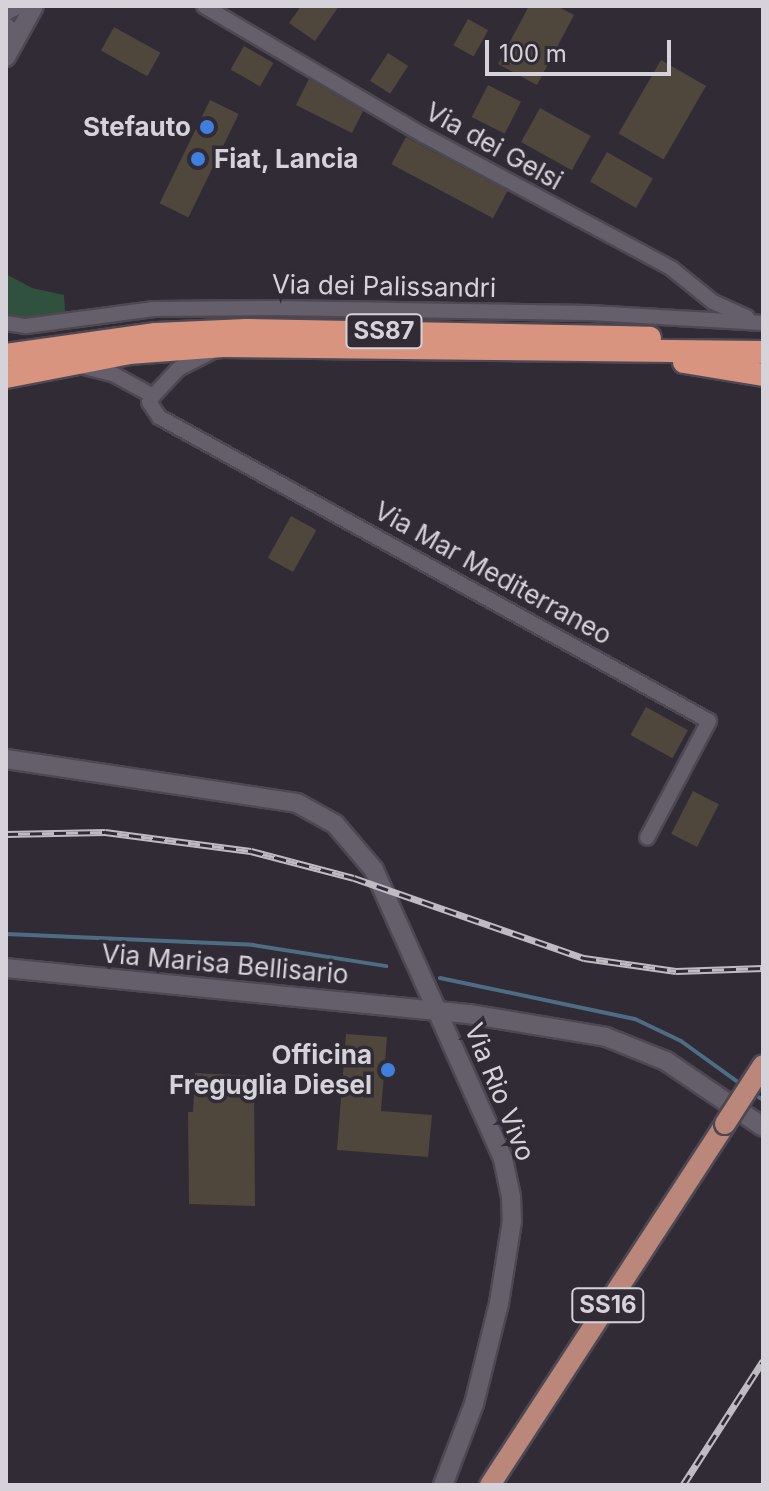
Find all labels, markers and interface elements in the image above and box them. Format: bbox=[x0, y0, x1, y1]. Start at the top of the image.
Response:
scale bar bbox=[489, 24, 675, 74]
text: 100 m bbox=[499, 39, 567, 68]
street label: Via dei Gelsi bbox=[420, 96, 568, 196]
place label: Stefauto bbox=[83, 111, 191, 143]
marker: Stefauto bbox=[198, 118, 216, 136]
place label: Fiat, Lancia bbox=[214, 143, 359, 175]
marker: Fiat, Lancia bbox=[189, 150, 207, 168]
street label: Via dei Palissandri bbox=[272, 268, 496, 304]
road number: SS87 bbox=[344, 311, 424, 351]
street label: Via Mar Mediterraneo bbox=[369, 495, 617, 651]
street label: Via Marisa Bellisario bbox=[100, 938, 350, 990]
street label: Via Rio Vivo bbox=[458, 1018, 542, 1166]
place label: Officina Freguglia Diesel bbox=[169, 1039, 372, 1100]
marker: Officina Freguglia Diesel bbox=[379, 1061, 397, 1079]
road number: SS16 bbox=[570, 1285, 646, 1325]

